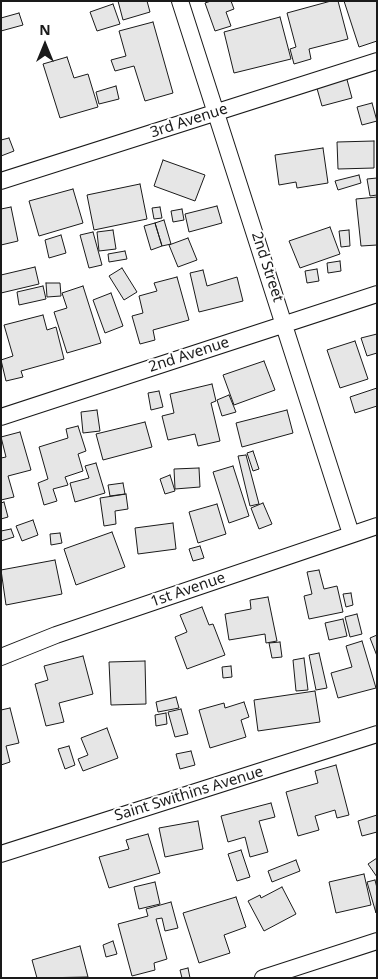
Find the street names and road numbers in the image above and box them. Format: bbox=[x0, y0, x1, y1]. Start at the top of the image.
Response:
street label: 3rd Avenue bbox=[148, 100, 230, 142]
street label: 2nd Street bbox=[247, 230, 287, 304]
street label: 2nd Avenue bbox=[146, 334, 232, 376]
street label: 1st Avenue bbox=[148, 569, 228, 611]
street label: Saint Swithins Avenue bbox=[112, 763, 266, 825]

